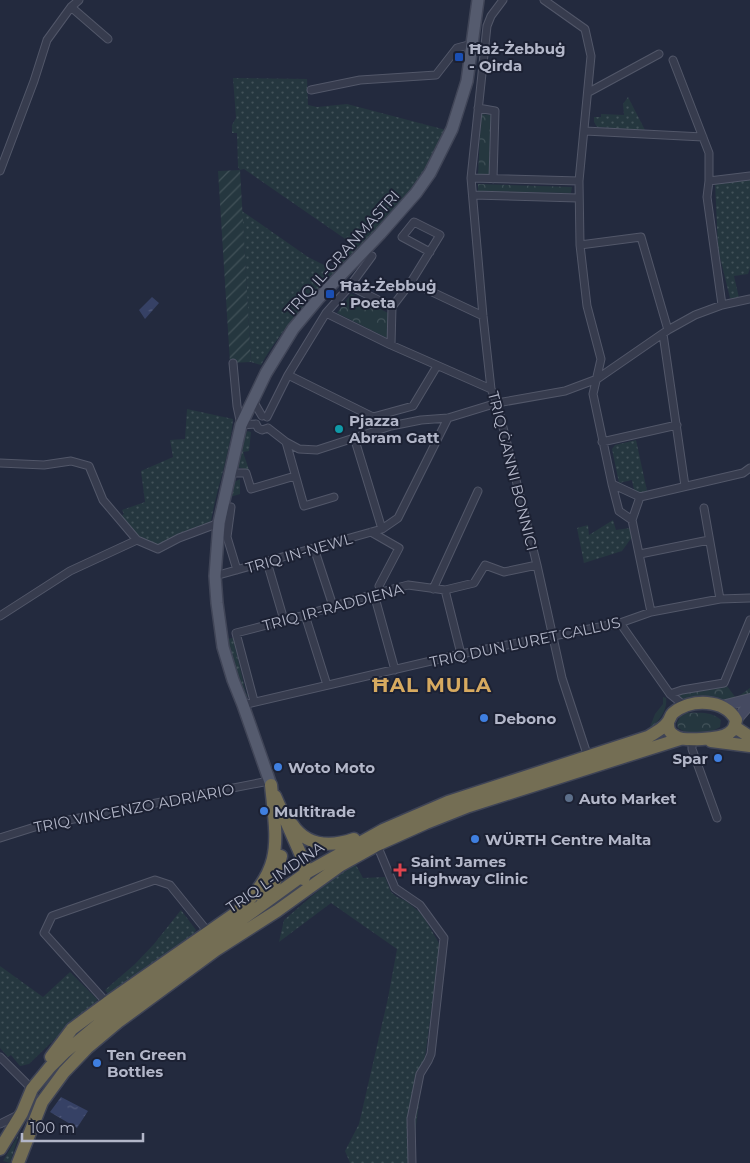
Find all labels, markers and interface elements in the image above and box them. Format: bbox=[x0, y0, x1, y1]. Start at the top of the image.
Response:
place label: Ħaż-Żebbuġ - Qirda bbox=[469, 39, 565, 75]
marker: Ħaż-Żebbuġ - Qirda bbox=[453, 51, 465, 63]
street label: TRIQ IL-GRANMASTRI bbox=[280, 186, 404, 320]
place label: Ħaż-Żebbuġ - Poeta bbox=[340, 276, 436, 312]
marker: Ħaż-Żebbuġ - Poeta bbox=[324, 288, 336, 300]
street label: TRIQ ĠANNI BONNICI bbox=[484, 389, 542, 553]
place label: Pjazza Abram Gatt bbox=[348, 411, 440, 447]
marker: Pjazza Abram Gatt bbox=[333, 423, 345, 435]
street label: TRIQ IN-NEWL bbox=[243, 529, 355, 577]
street label: TRIQ IR-RADDIENA bbox=[260, 579, 406, 635]
street label: TRIQ DUN LURET CALLUS bbox=[428, 612, 622, 672]
district label: ĦAL MULA bbox=[372, 673, 492, 697]
place label: Debono bbox=[494, 709, 556, 728]
marker: Debono bbox=[478, 712, 490, 724]
place label: Spar bbox=[672, 749, 709, 768]
marker: Spar bbox=[712, 752, 724, 764]
place label: Woto Moto bbox=[288, 758, 375, 777]
marker: Woto Moto bbox=[272, 761, 284, 773]
street label: TRIQ VINCENZO ADRIARIO bbox=[32, 779, 236, 837]
place label: Auto Market bbox=[578, 789, 677, 808]
marker: Auto Market bbox=[563, 792, 575, 804]
place label: Multitrade bbox=[274, 802, 356, 821]
marker: Multitrade bbox=[258, 805, 270, 817]
place label: WÜRTH Centre Malta bbox=[485, 830, 651, 849]
marker: WÜRTH Centre Malta bbox=[469, 833, 481, 845]
street label: TRIQ L-IMDINA bbox=[223, 837, 328, 917]
place label: Saint James Highway Clinic bbox=[411, 852, 528, 888]
marker: Saint James Highway Clinic bbox=[393, 863, 407, 877]
place label: Ten Green Bottles bbox=[107, 1045, 187, 1081]
marker: Ten Green Bottles bbox=[91, 1057, 103, 1069]
scale bar bbox=[22, 1110, 144, 1142]
text: 100 m bbox=[30, 1118, 75, 1137]

